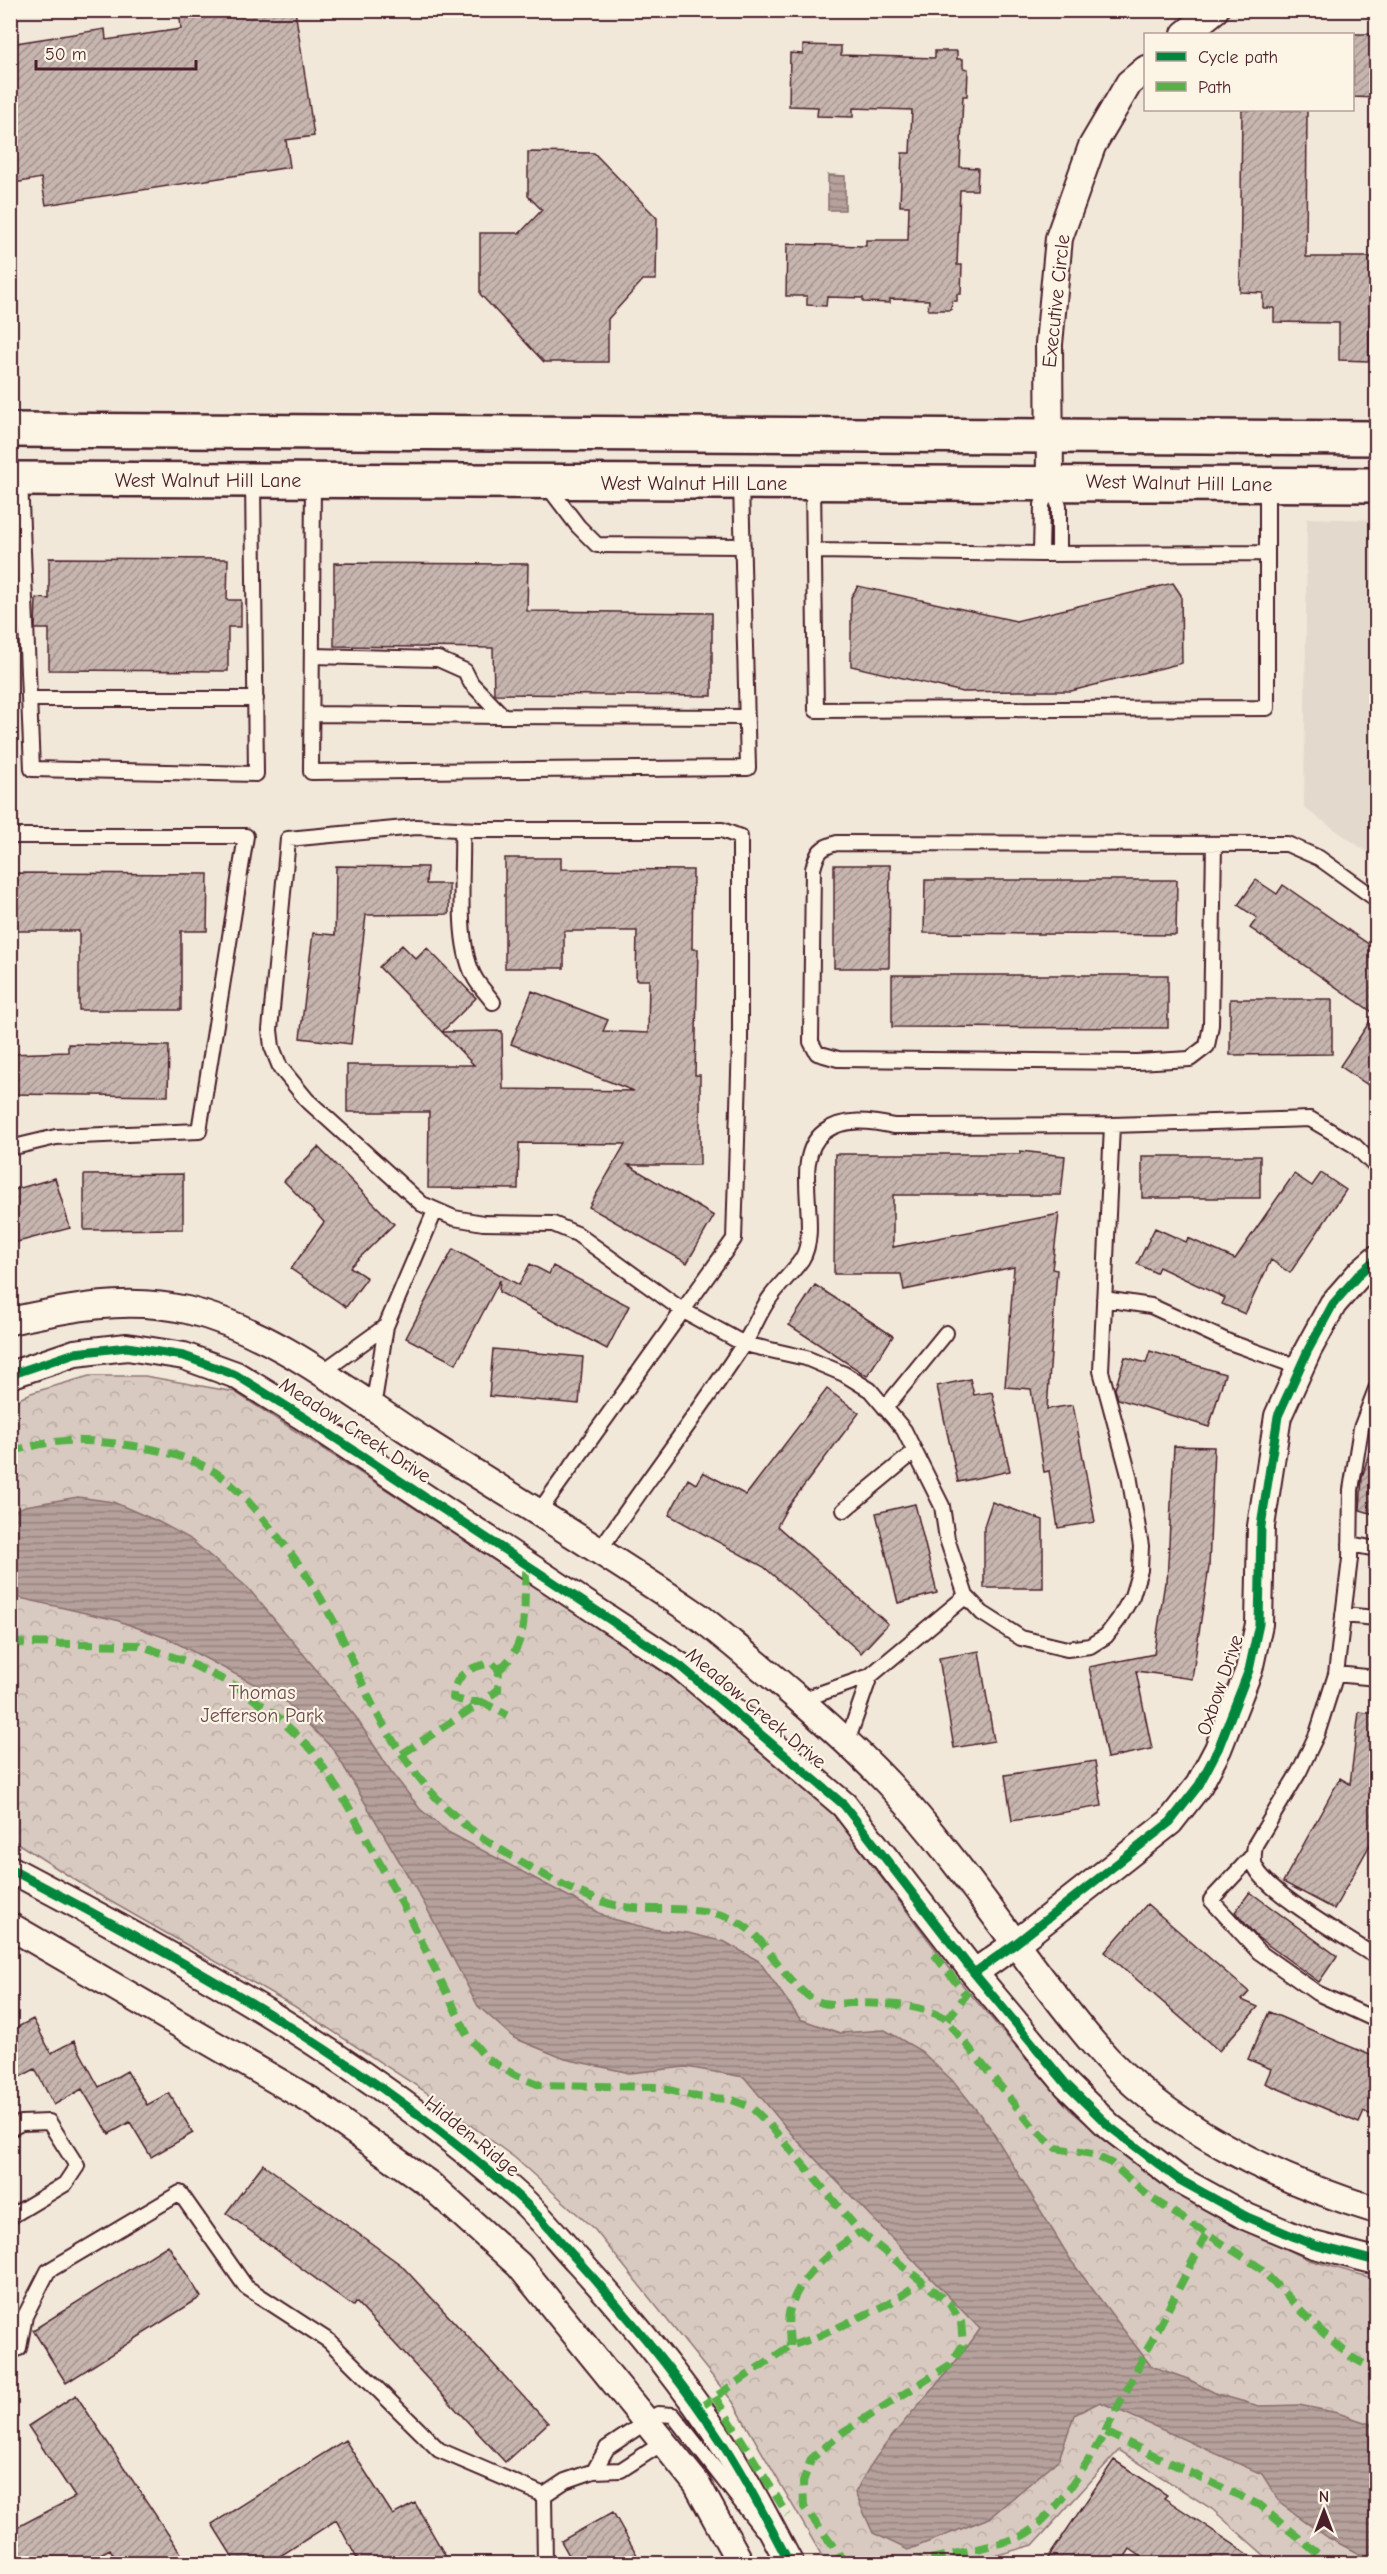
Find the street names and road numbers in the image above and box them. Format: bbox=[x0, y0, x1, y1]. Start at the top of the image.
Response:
street label: Executive Circle bbox=[1038, 233, 1074, 369]
street label: West Walnut Hill Lane bbox=[115, 469, 301, 492]
street label: West Walnut Hill Lane bbox=[1086, 470, 1272, 496]
street label: West Walnut Hill Lane bbox=[601, 472, 787, 495]
street label: Meadow Creek Drive bbox=[275, 1372, 435, 1488]
street label: Oxbow Drive bbox=[1192, 1632, 1248, 1738]
street label: Meadow Creek Drive bbox=[681, 1643, 831, 1773]
street label: Hidden Ridge bbox=[420, 2091, 524, 2181]

